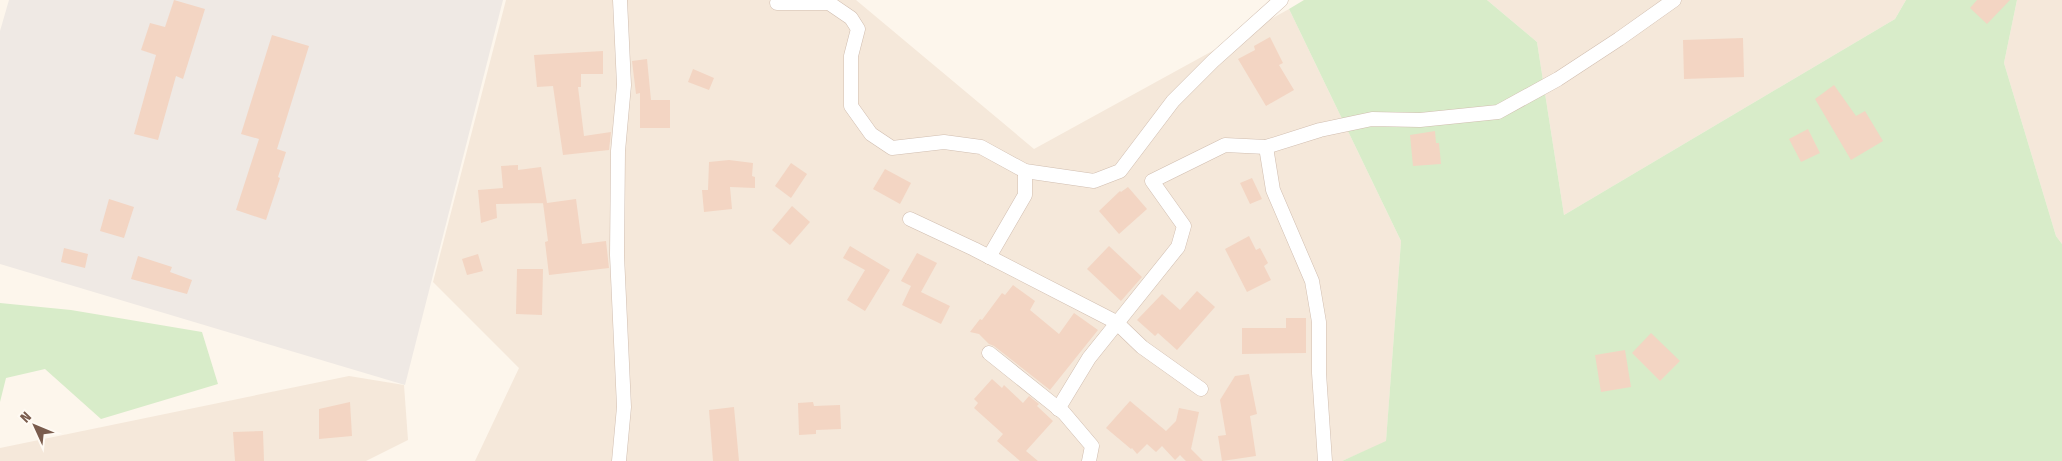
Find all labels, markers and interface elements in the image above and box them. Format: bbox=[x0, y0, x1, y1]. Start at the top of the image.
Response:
north arrow bbox=[10, 401, 60, 451]
text: N bbox=[17, 408, 35, 426]

